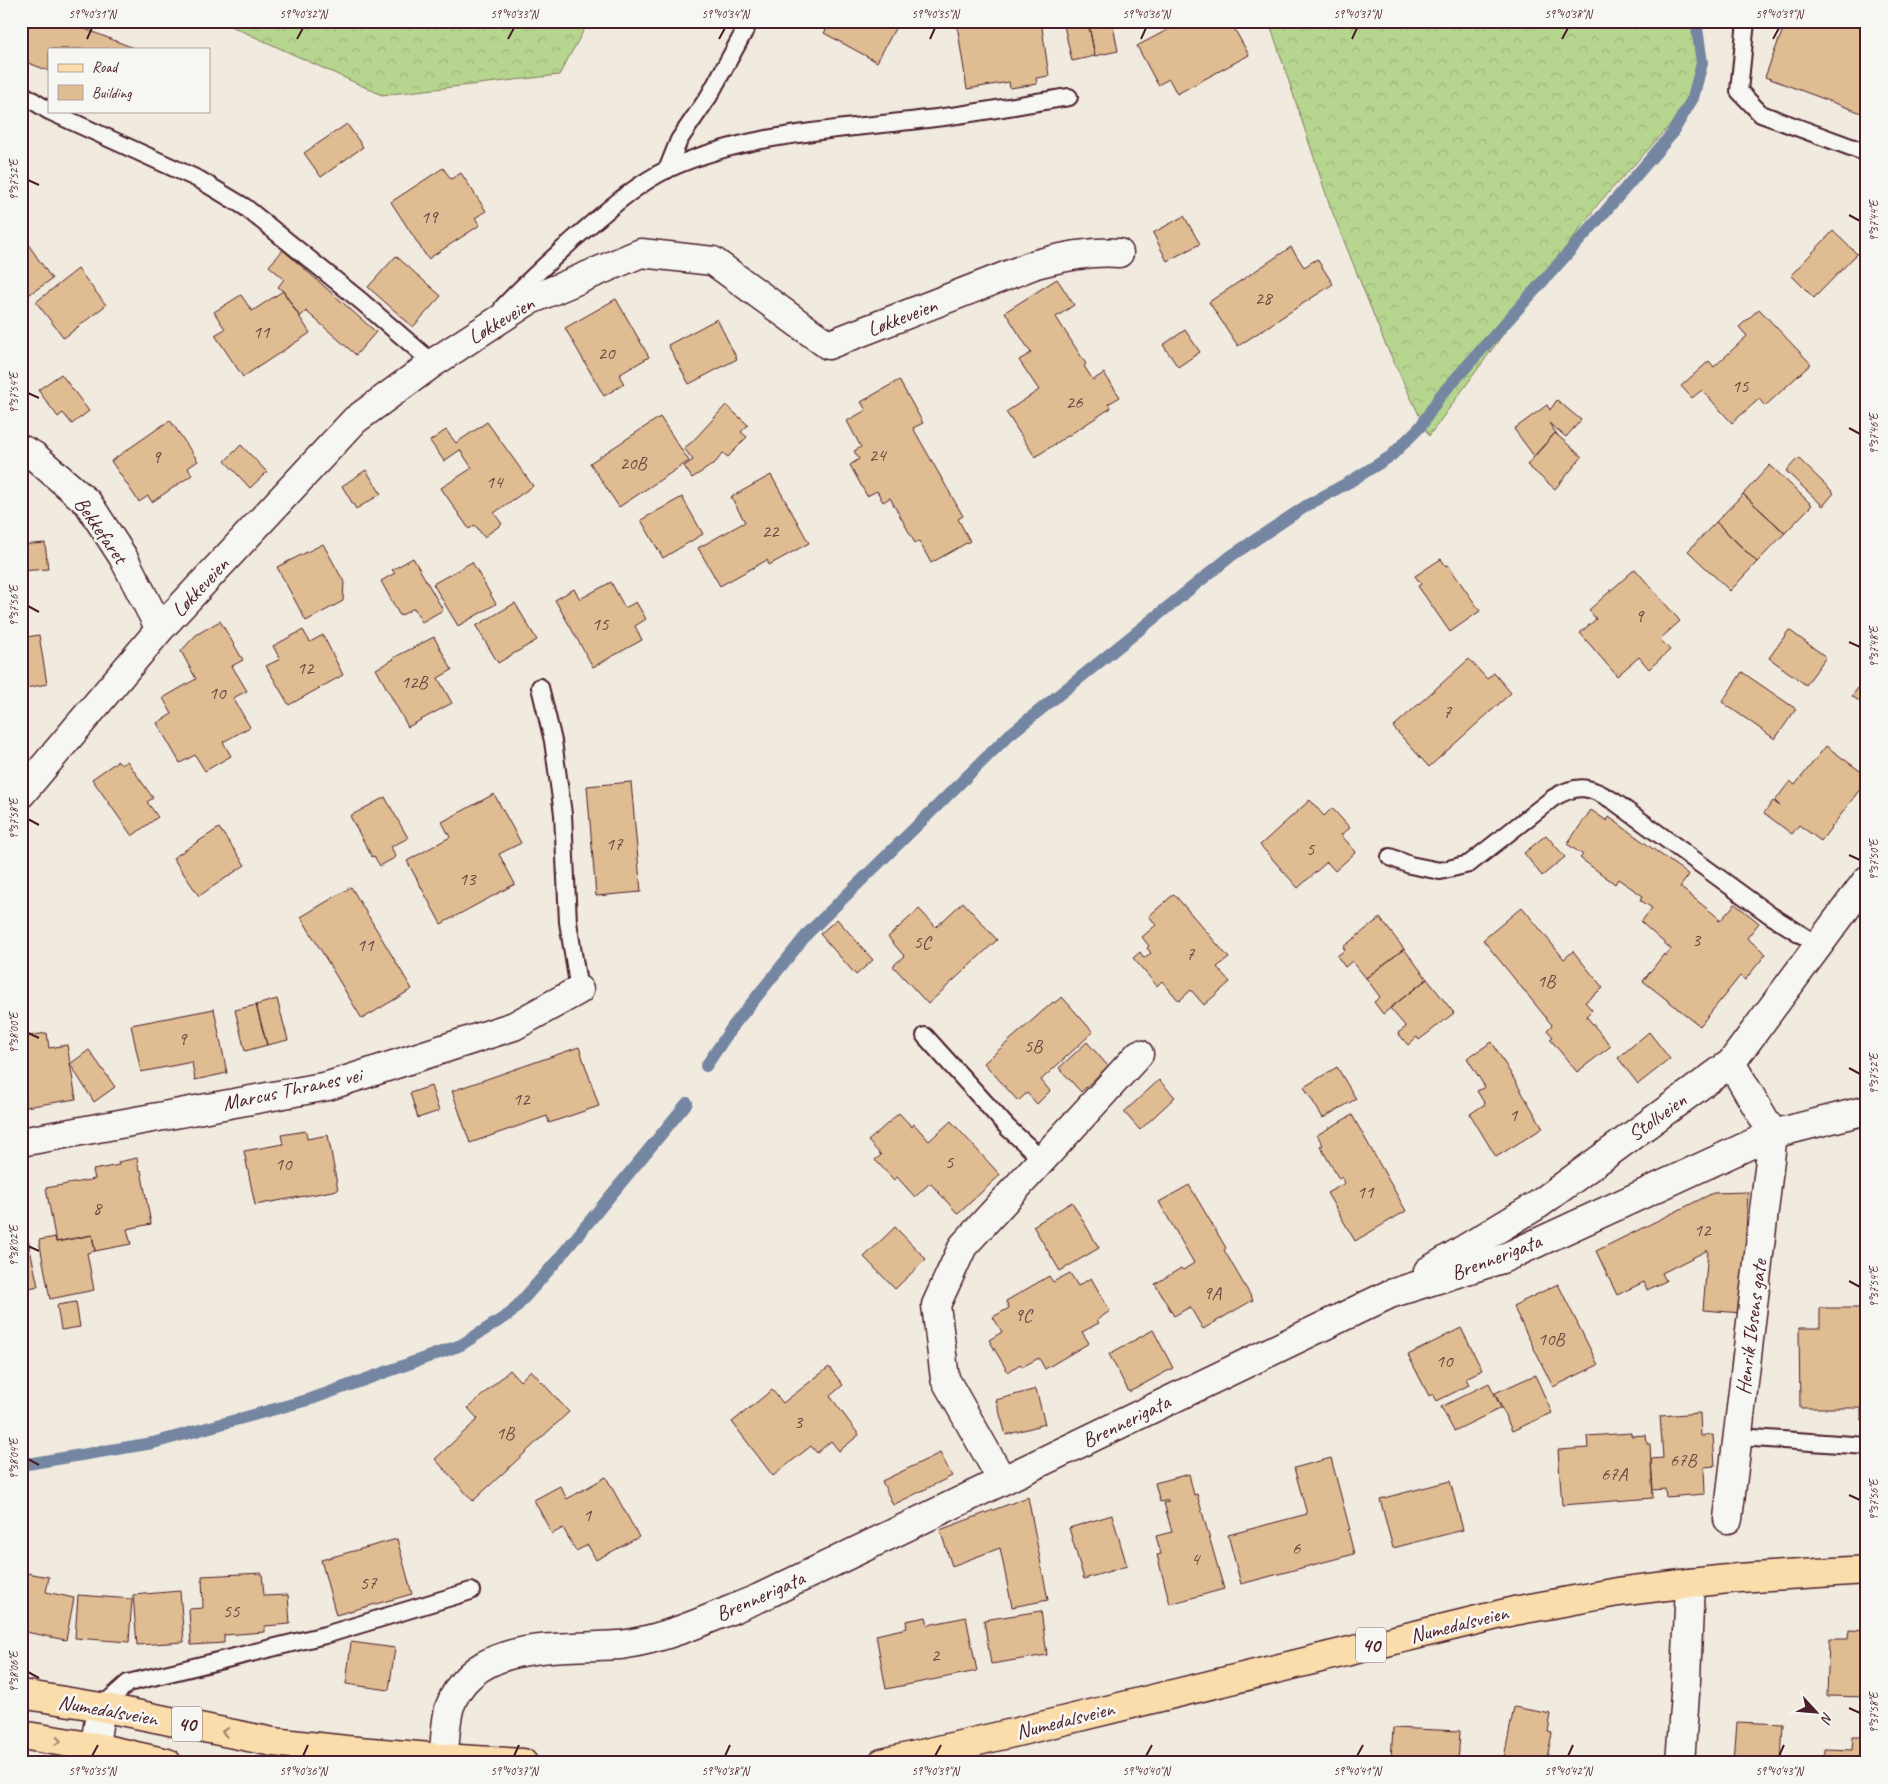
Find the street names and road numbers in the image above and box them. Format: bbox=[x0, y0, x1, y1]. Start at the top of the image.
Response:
street label: Løkkeveien bbox=[463, 290, 539, 350]
street label: Løkkeveien bbox=[863, 292, 941, 342]
street label: Bekkefaret bbox=[69, 491, 135, 570]
street label: Løkkeveien bbox=[166, 551, 235, 622]
street label: Marcus Thranes vei bbox=[220, 1061, 367, 1116]
street label: Stollveien bbox=[1623, 1087, 1692, 1147]
street label: Brennerigata bbox=[1447, 1227, 1546, 1286]
street label: Henrik Ibsens gate bbox=[1730, 1257, 1772, 1396]
street label: Brennerigata bbox=[1078, 1388, 1176, 1453]
street label: Brennerigata bbox=[712, 1564, 810, 1627]
street label: Numedalsveien bbox=[1407, 1599, 1512, 1649]
road number: 40 bbox=[1356, 1628, 1386, 1662]
street label: Numedalsveien bbox=[56, 1688, 161, 1732]
street label: Numedalsveien bbox=[1013, 1695, 1118, 1745]
road number: 40 bbox=[172, 1706, 202, 1742]

